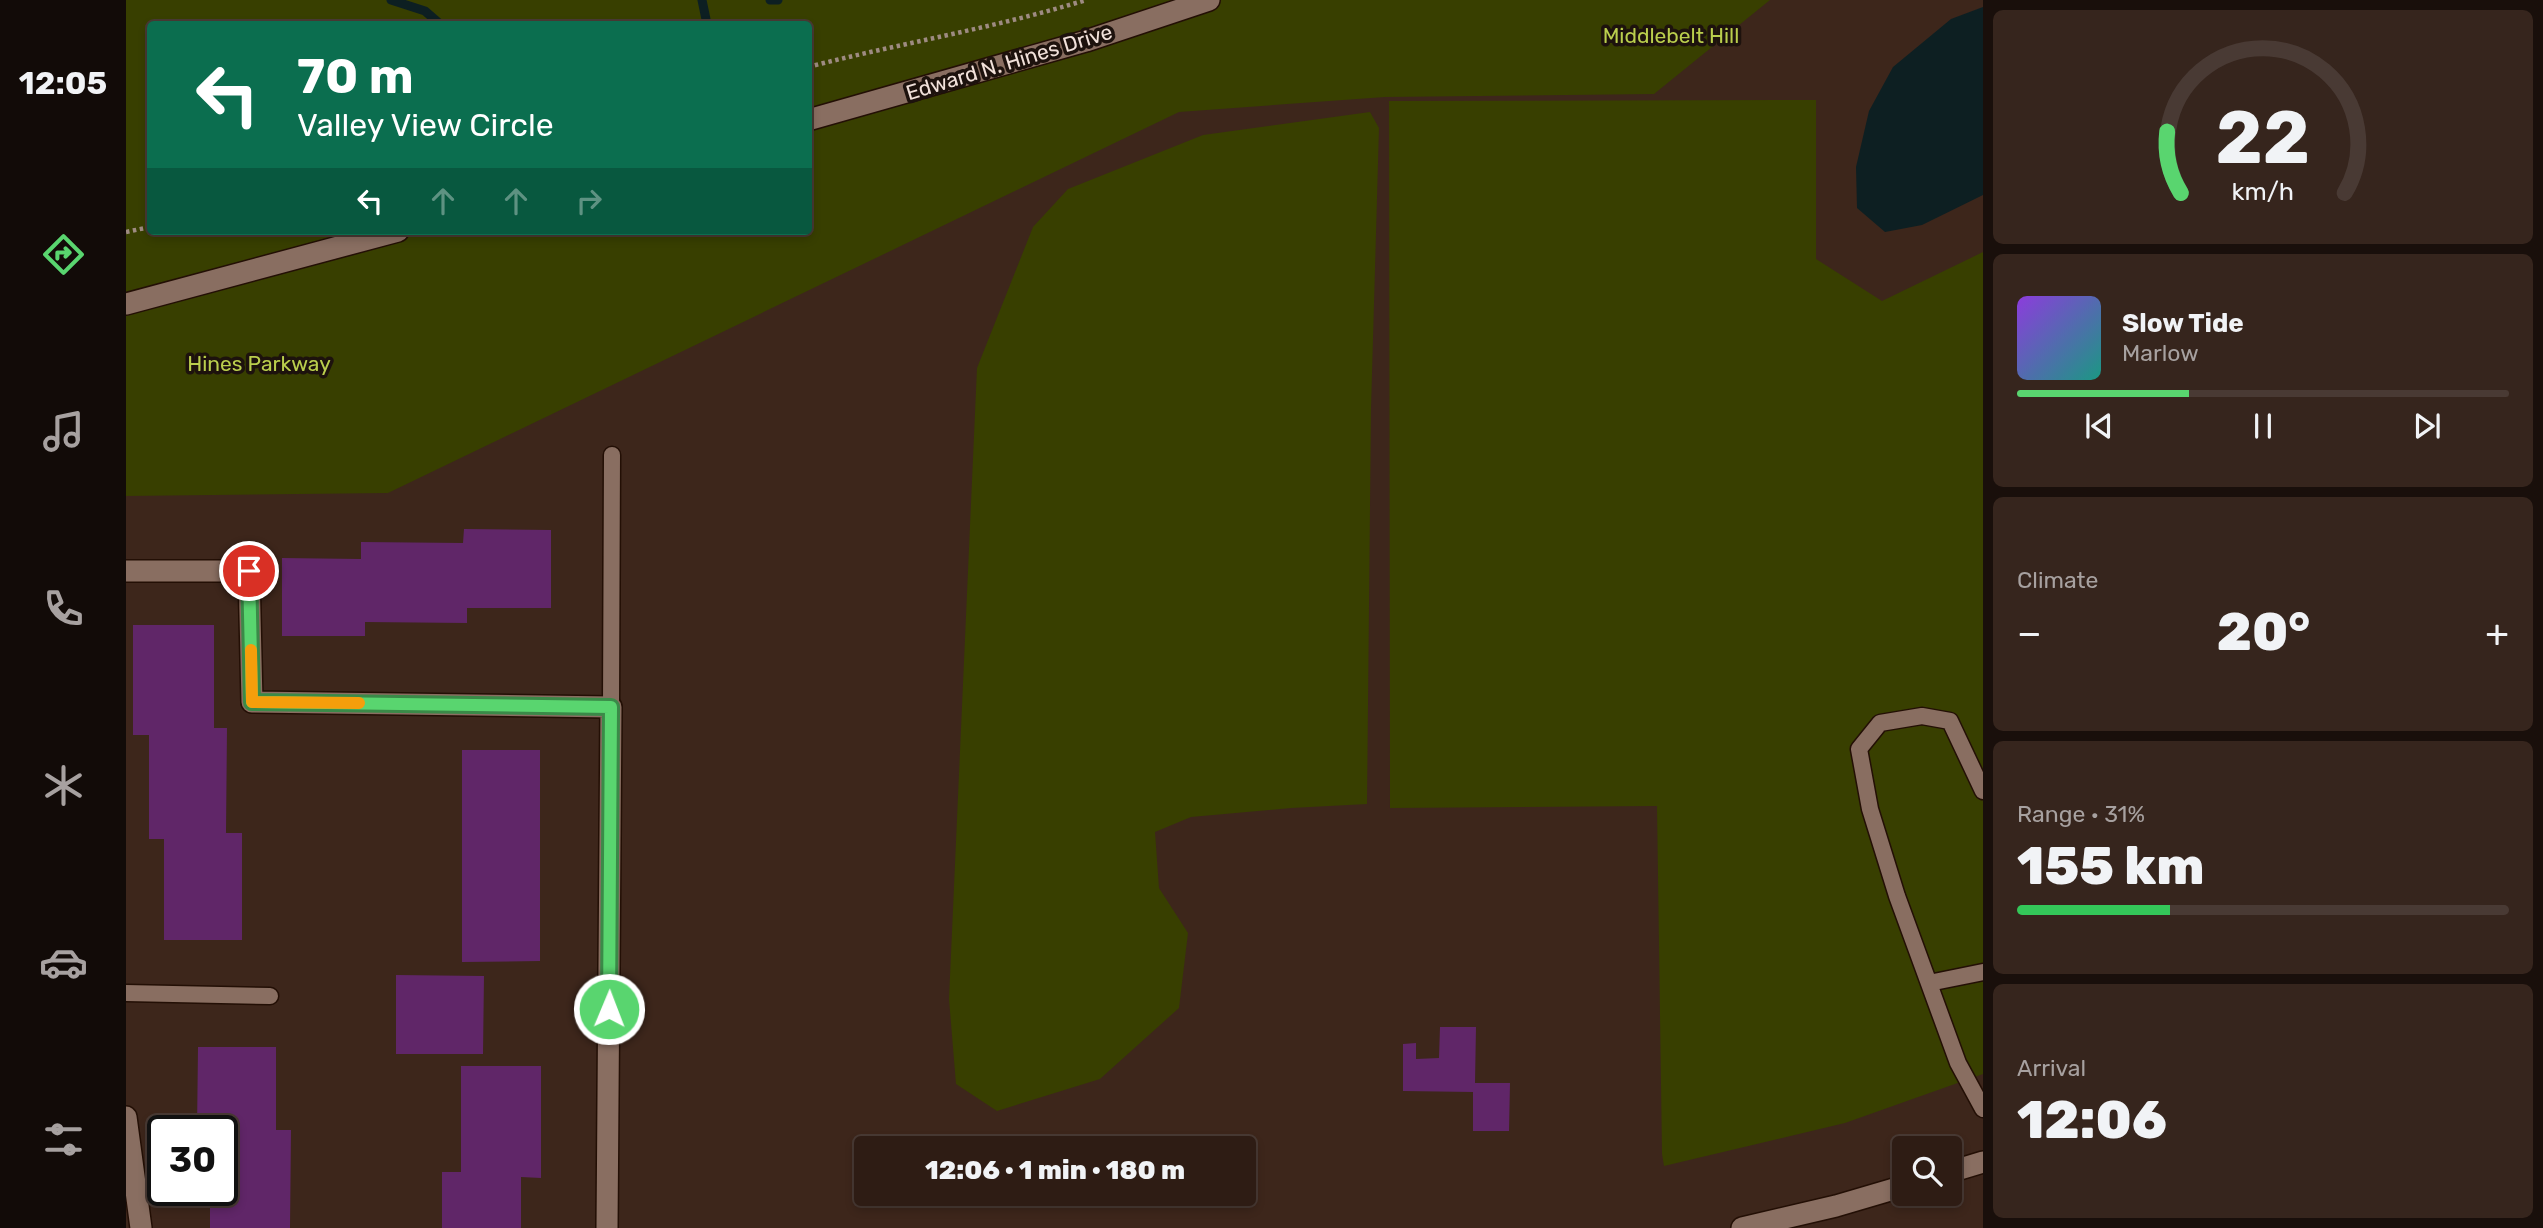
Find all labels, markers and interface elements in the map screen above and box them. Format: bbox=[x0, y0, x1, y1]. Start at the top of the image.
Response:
street label: Edward N. Hines Drive bbox=[903, 19, 1115, 105]
park label: Middlebelt Hill bbox=[1603, 23, 1739, 48]
text: 70 m bbox=[297, 47, 414, 105]
icon: left bbox=[182, 49, 273, 140]
text: 12:05 bbox=[19, 64, 107, 102]
text: 22 bbox=[2216, 95, 2310, 181]
text: Valley View Circle bbox=[297, 106, 554, 144]
text: km/h bbox=[2232, 177, 2294, 206]
icon: left bbox=[351, 182, 389, 220]
icon: ahead bbox=[424, 182, 462, 220]
icon: ahead bbox=[497, 182, 535, 220]
icon: right bbox=[570, 182, 608, 220]
icon: directions bbox=[39, 230, 88, 279]
text: Slow Tide bbox=[2122, 308, 2244, 339]
text: Marlow bbox=[2122, 339, 2199, 367]
park label: Hines Parkway bbox=[187, 351, 331, 376]
icon: music bbox=[39, 407, 88, 456]
icon: previous bbox=[2080, 407, 2118, 445]
icon: pause bbox=[2244, 407, 2282, 445]
icon: next bbox=[2408, 407, 2446, 445]
pin bbox=[219, 541, 279, 601]
icon: arrive bbox=[230, 552, 268, 590]
text: Climate bbox=[2017, 566, 2098, 594]
icon: phone bbox=[39, 584, 88, 633]
text: 20° bbox=[2217, 601, 2310, 663]
text: − bbox=[2017, 610, 2042, 656]
text: + bbox=[2485, 610, 2509, 656]
icon: climate bbox=[39, 761, 88, 810]
text: Range · 31% bbox=[2017, 800, 2145, 828]
text: 155 km bbox=[2017, 835, 2204, 897]
icon: car bbox=[39, 938, 88, 987]
position arrow bbox=[572, 972, 646, 1046]
text: Arrival bbox=[2017, 1054, 2086, 1082]
text: 12:06 bbox=[2017, 1089, 2167, 1151]
icon: filters bbox=[39, 1115, 88, 1164]
speed limit sign: 30 bbox=[147, 1115, 238, 1206]
map controls bbox=[1892, 1136, 1962, 1206]
button: search bbox=[1892, 1136, 1962, 1206]
text: 12:06 · 1 min · 180 m bbox=[925, 1155, 1185, 1186]

